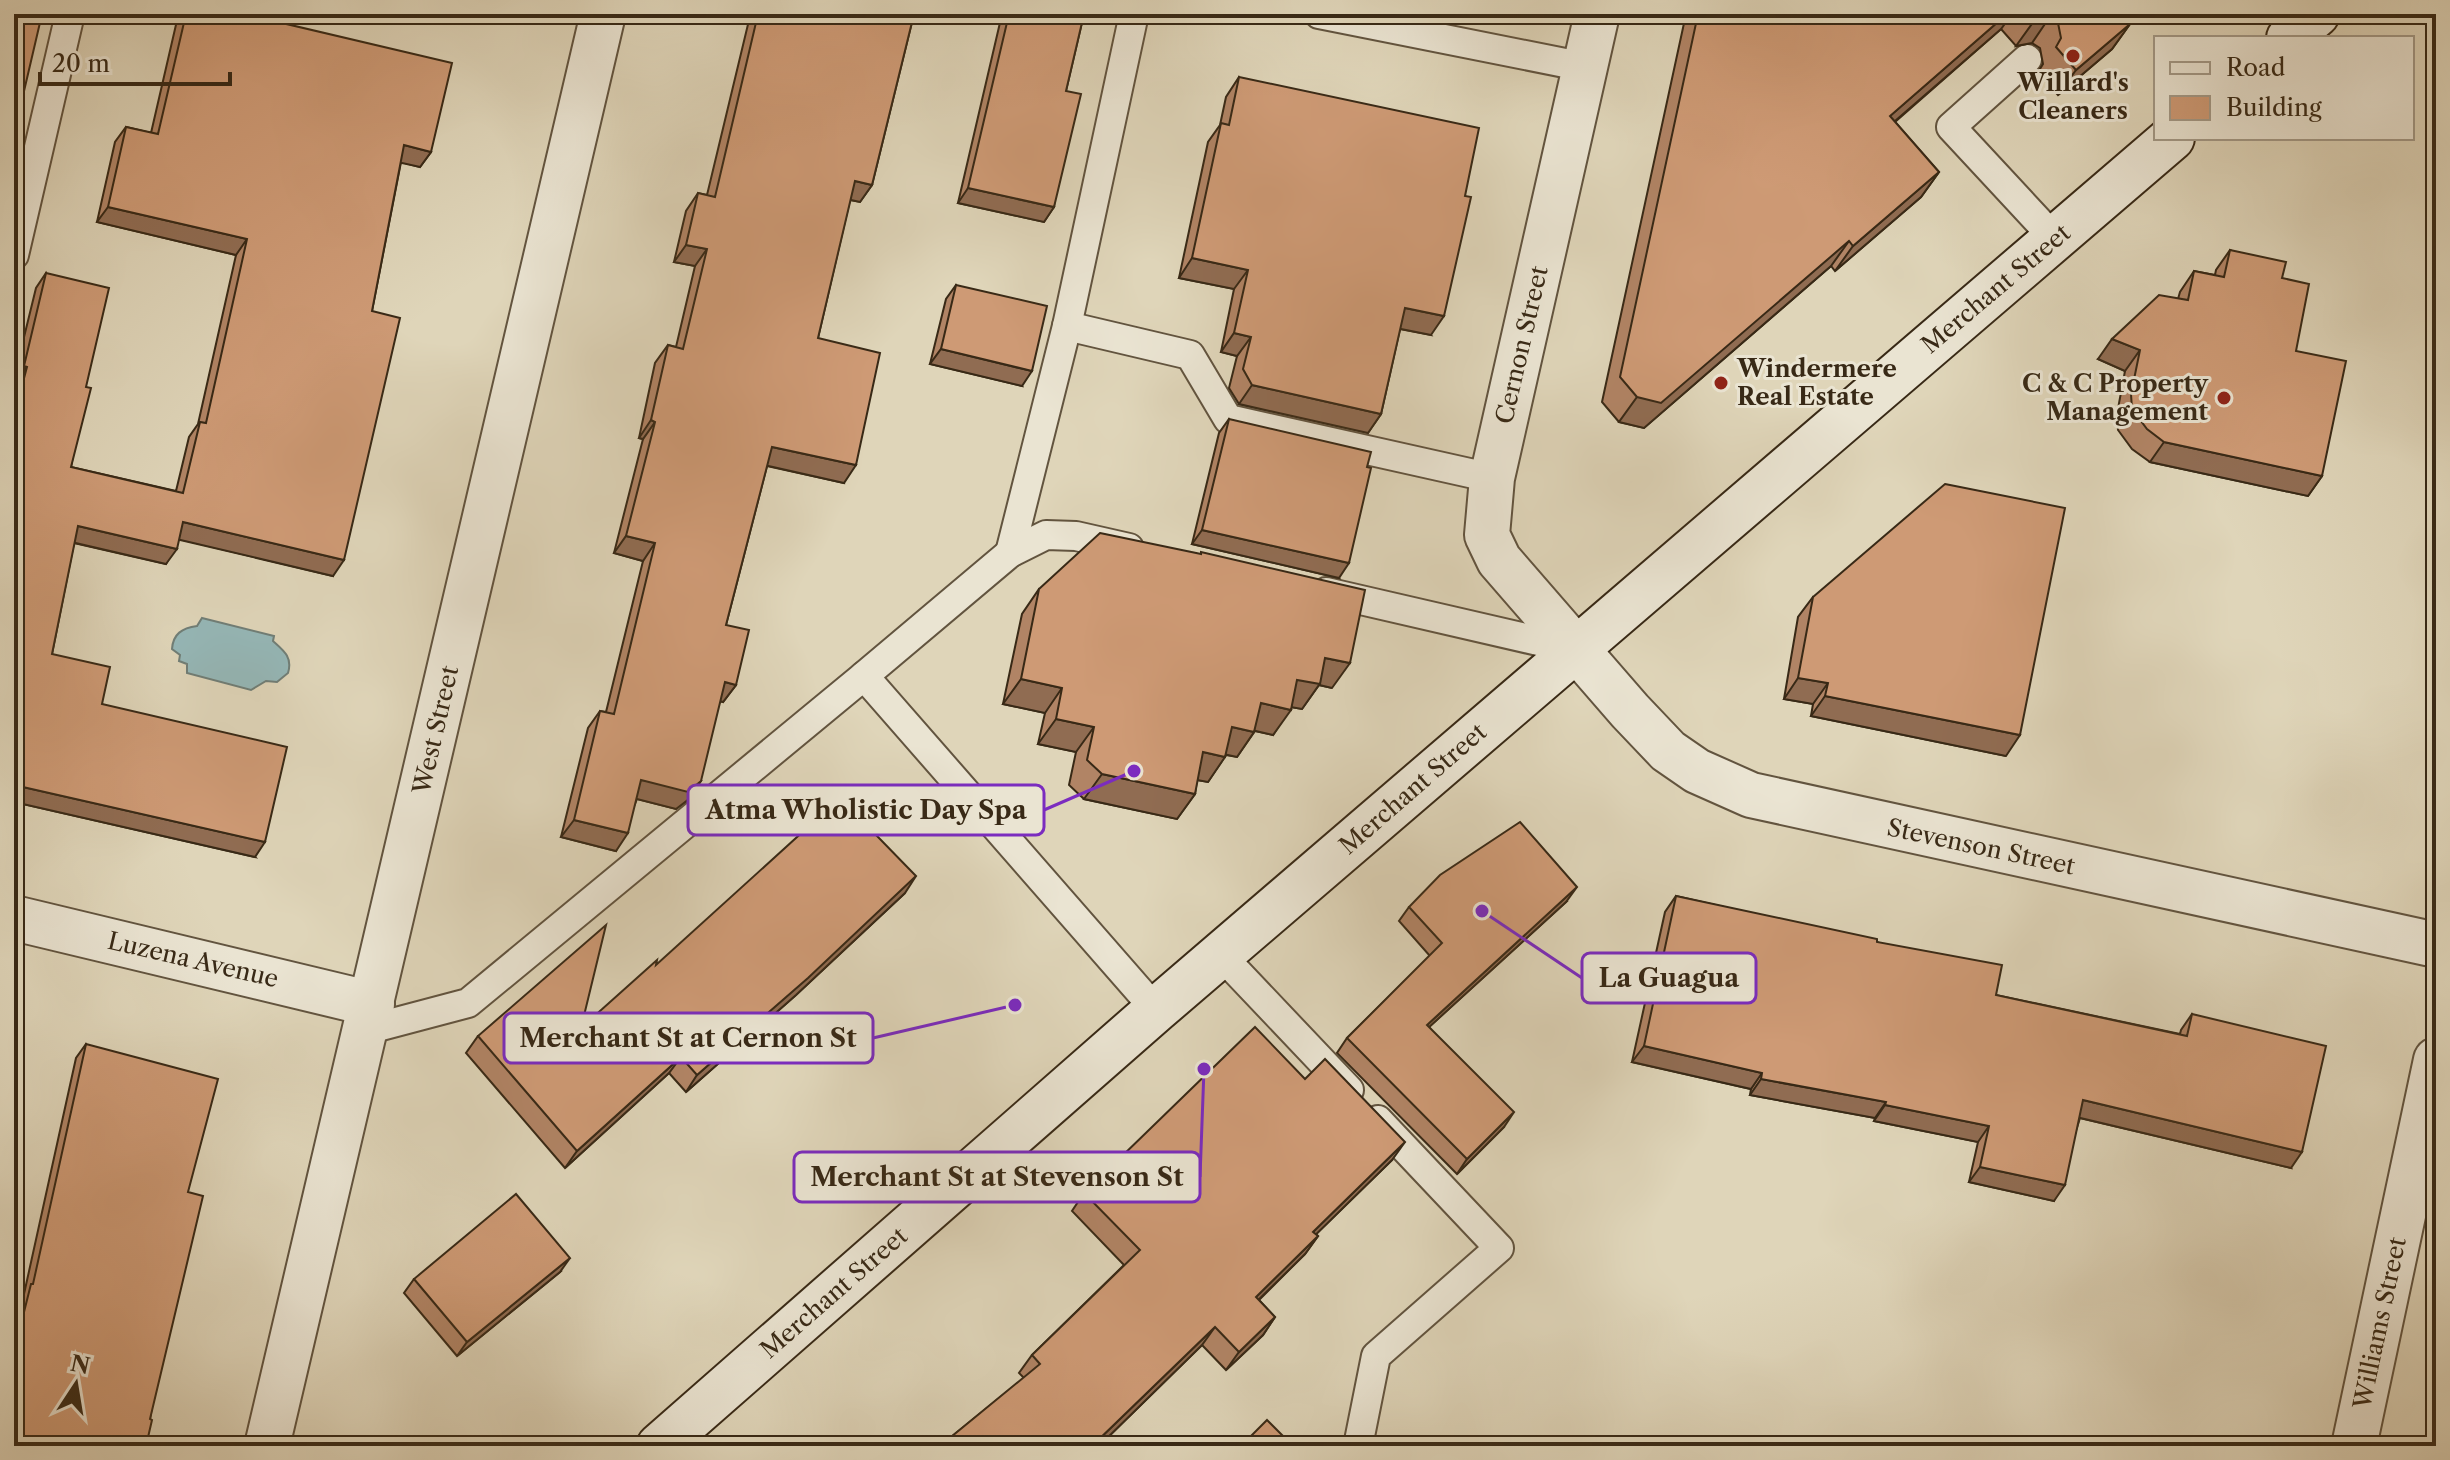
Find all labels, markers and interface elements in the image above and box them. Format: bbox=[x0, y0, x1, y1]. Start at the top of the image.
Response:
scale bar bbox=[40, 36, 230, 86]
legend bbox=[2154, 36, 2414, 140]
marker: Willard's Cleaners bbox=[2064, 47, 2082, 65]
text: 20 m bbox=[52, 49, 110, 78]
text: Road bbox=[2226, 53, 2286, 82]
place label: Willard's Cleaners bbox=[2016, 68, 2129, 125]
text: Building bbox=[2226, 93, 2322, 122]
street label: Merchant Street bbox=[1915, 218, 2076, 359]
street label: Cernon Street bbox=[1489, 263, 1554, 427]
place label: Windermere Real Estate bbox=[1736, 354, 1897, 411]
place label: C & C Property Management bbox=[2022, 369, 2209, 426]
marker: Windermere Real Estate bbox=[1712, 374, 1730, 392]
marker: C & C Property Management bbox=[2215, 389, 2233, 407]
street label: West Street bbox=[406, 662, 464, 798]
street label: Merchant Street bbox=[1333, 717, 1492, 860]
callout: Atma Wholistic Day Spa bbox=[688, 785, 1044, 835]
text: Atma Wholistic Day Spa bbox=[704, 794, 1028, 826]
street label: Stevenson Street bbox=[1885, 812, 2078, 881]
street label: Luzena Avenue bbox=[105, 926, 281, 993]
callout: La Guagua bbox=[1582, 953, 1756, 1003]
text: La Guagua bbox=[1599, 962, 1740, 994]
callout: Merchant St at Cernon St bbox=[504, 1013, 873, 1063]
text: Merchant St at Cernon St bbox=[519, 1022, 857, 1054]
callout: Merchant St at Stevenson St bbox=[794, 1152, 1200, 1202]
text: Merchant St at Stevenson St bbox=[810, 1161, 1184, 1193]
street label: Merchant Street bbox=[754, 1221, 913, 1364]
street label: Williams Street bbox=[2347, 1234, 2412, 1412]
north arrow bbox=[36, 1344, 116, 1424]
text: N bbox=[68, 1350, 92, 1380]

